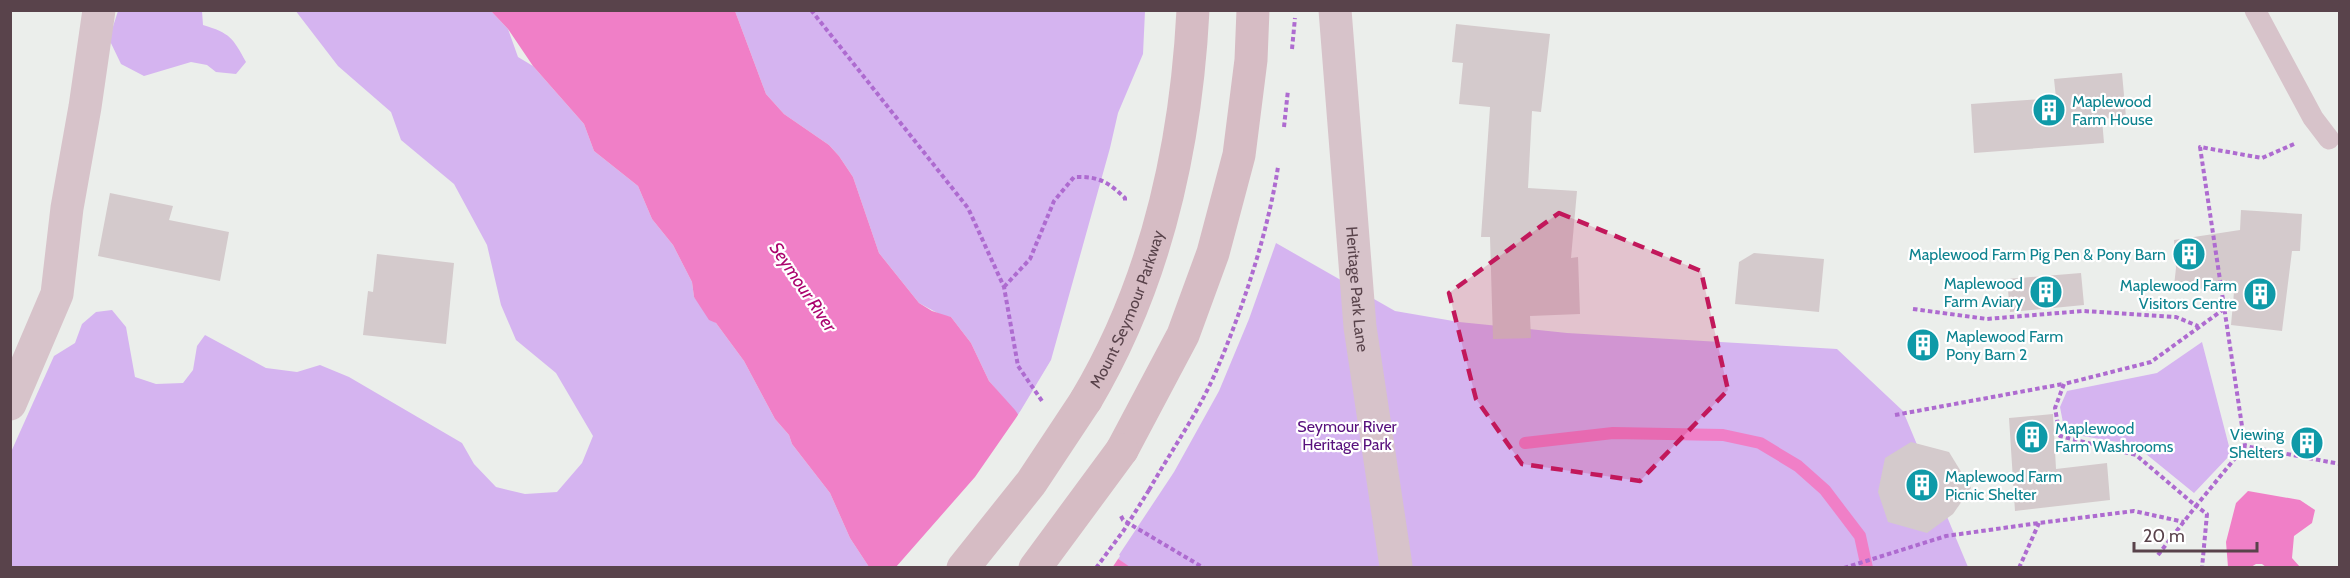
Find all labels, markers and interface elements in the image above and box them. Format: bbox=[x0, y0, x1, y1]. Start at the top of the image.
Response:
building icon: Maplewood Farm House bbox=[2031, 92, 2067, 128]
place label: Maplewood Farm House bbox=[2072, 92, 2153, 129]
street label: Heritage Park Lane bbox=[1343, 226, 1373, 353]
street label: Mount Seymour Parkway bbox=[1085, 228, 1167, 391]
building icon: Maplewood Farm Pig Pen & Pony Barn bbox=[2171, 236, 2207, 272]
water label: Seymour River bbox=[765, 238, 842, 337]
place label: Maplewood Farm Pig Pen & Pony Barn bbox=[1909, 245, 2166, 264]
place label: Maplewood Farm Aviary bbox=[1944, 274, 2023, 311]
building icon: Maplewood Farm Aviary bbox=[2028, 274, 2064, 310]
place label: Maplewood Farm Visitors Centre bbox=[2120, 276, 2237, 313]
building icon: Maplewood Farm Visitors Centre bbox=[2242, 276, 2278, 312]
building icon: Maplewood Farm Pony Barn 2 bbox=[1905, 327, 1941, 363]
place label: Maplewood Farm Pony Barn 2 bbox=[1946, 327, 2063, 364]
park label: Seymour River Heritage Park bbox=[1297, 417, 1398, 454]
building icon: Maplewood Farm Washrooms bbox=[2014, 419, 2050, 455]
place label: Maplewood Farm Washrooms bbox=[2055, 419, 2174, 456]
place label: Viewing Shelters bbox=[2229, 425, 2285, 462]
building icon: Viewing Shelters bbox=[2289, 425, 2325, 461]
building icon: Maplewood Farm Picnic Shelter bbox=[1904, 467, 1940, 503]
place label: Maplewood Farm Picnic Shelter bbox=[1945, 467, 2062, 504]
scale bar bbox=[2134, 515, 2257, 553]
text: 20 m bbox=[2143, 525, 2185, 547]

